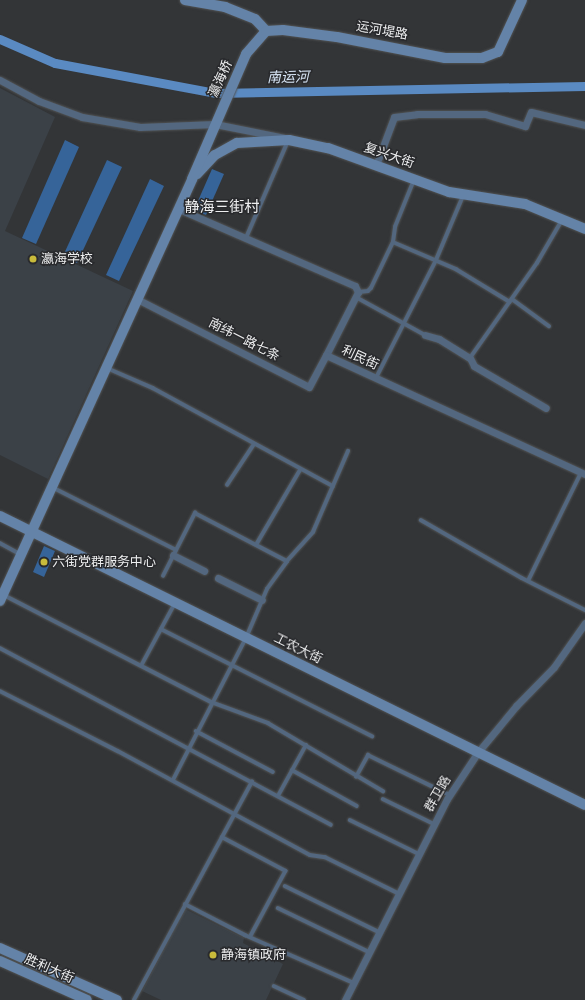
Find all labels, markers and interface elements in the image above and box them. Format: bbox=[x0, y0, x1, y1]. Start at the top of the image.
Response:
street label: 运河堤路 bbox=[355, 19, 409, 43]
street label: 瀛海桥 bbox=[206, 58, 236, 100]
water label: 南运河 bbox=[267, 69, 309, 87]
street label: 复兴大街 bbox=[362, 140, 416, 172]
district label: 静海三街村 bbox=[185, 199, 259, 217]
place label: 瀛海学校 bbox=[41, 251, 93, 267]
marker: 瀛海学校 bbox=[28, 254, 38, 264]
street label: 南纬一路七条 bbox=[206, 315, 282, 365]
street label: 利民街 bbox=[339, 343, 381, 373]
place label: 六街党群服务中心 bbox=[52, 554, 156, 570]
marker: 六街党群服务中心 bbox=[39, 557, 49, 567]
street label: 工农大街 bbox=[271, 631, 325, 667]
street label: 群卫路 bbox=[421, 773, 455, 815]
place label: 静海镇政府 bbox=[221, 947, 286, 963]
marker: 静海镇政府 bbox=[208, 950, 218, 960]
street label: 胜利大街 bbox=[22, 951, 76, 987]

